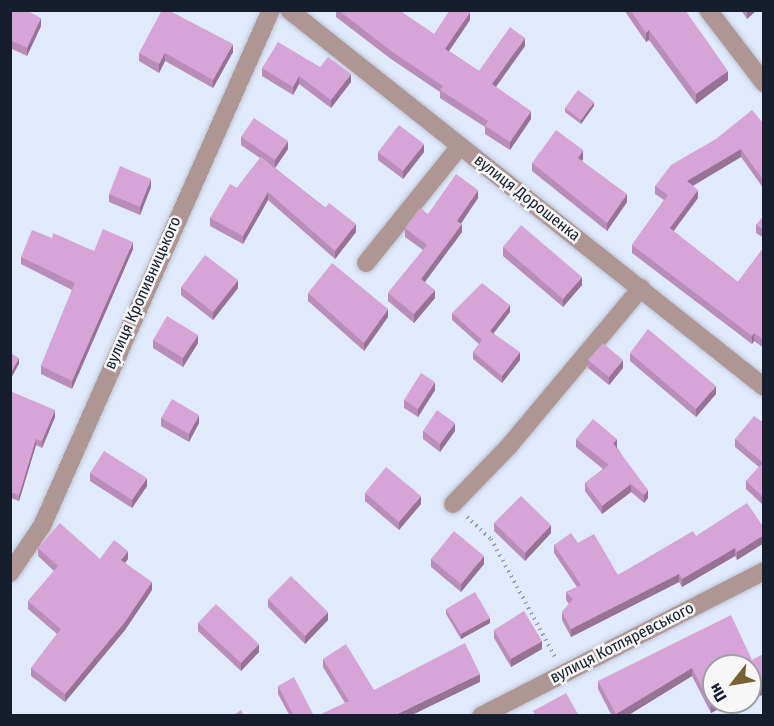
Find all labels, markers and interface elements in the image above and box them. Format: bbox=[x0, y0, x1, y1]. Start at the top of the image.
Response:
street label: вулиця Дорошенка bbox=[470, 151, 584, 245]
street label: вулиця Кропивницького bbox=[101, 214, 185, 372]
street label: вулиця Котляревського bbox=[547, 598, 697, 688]
north arrow bbox=[702, 654, 762, 714]
text: Пн bbox=[705, 680, 731, 705]

